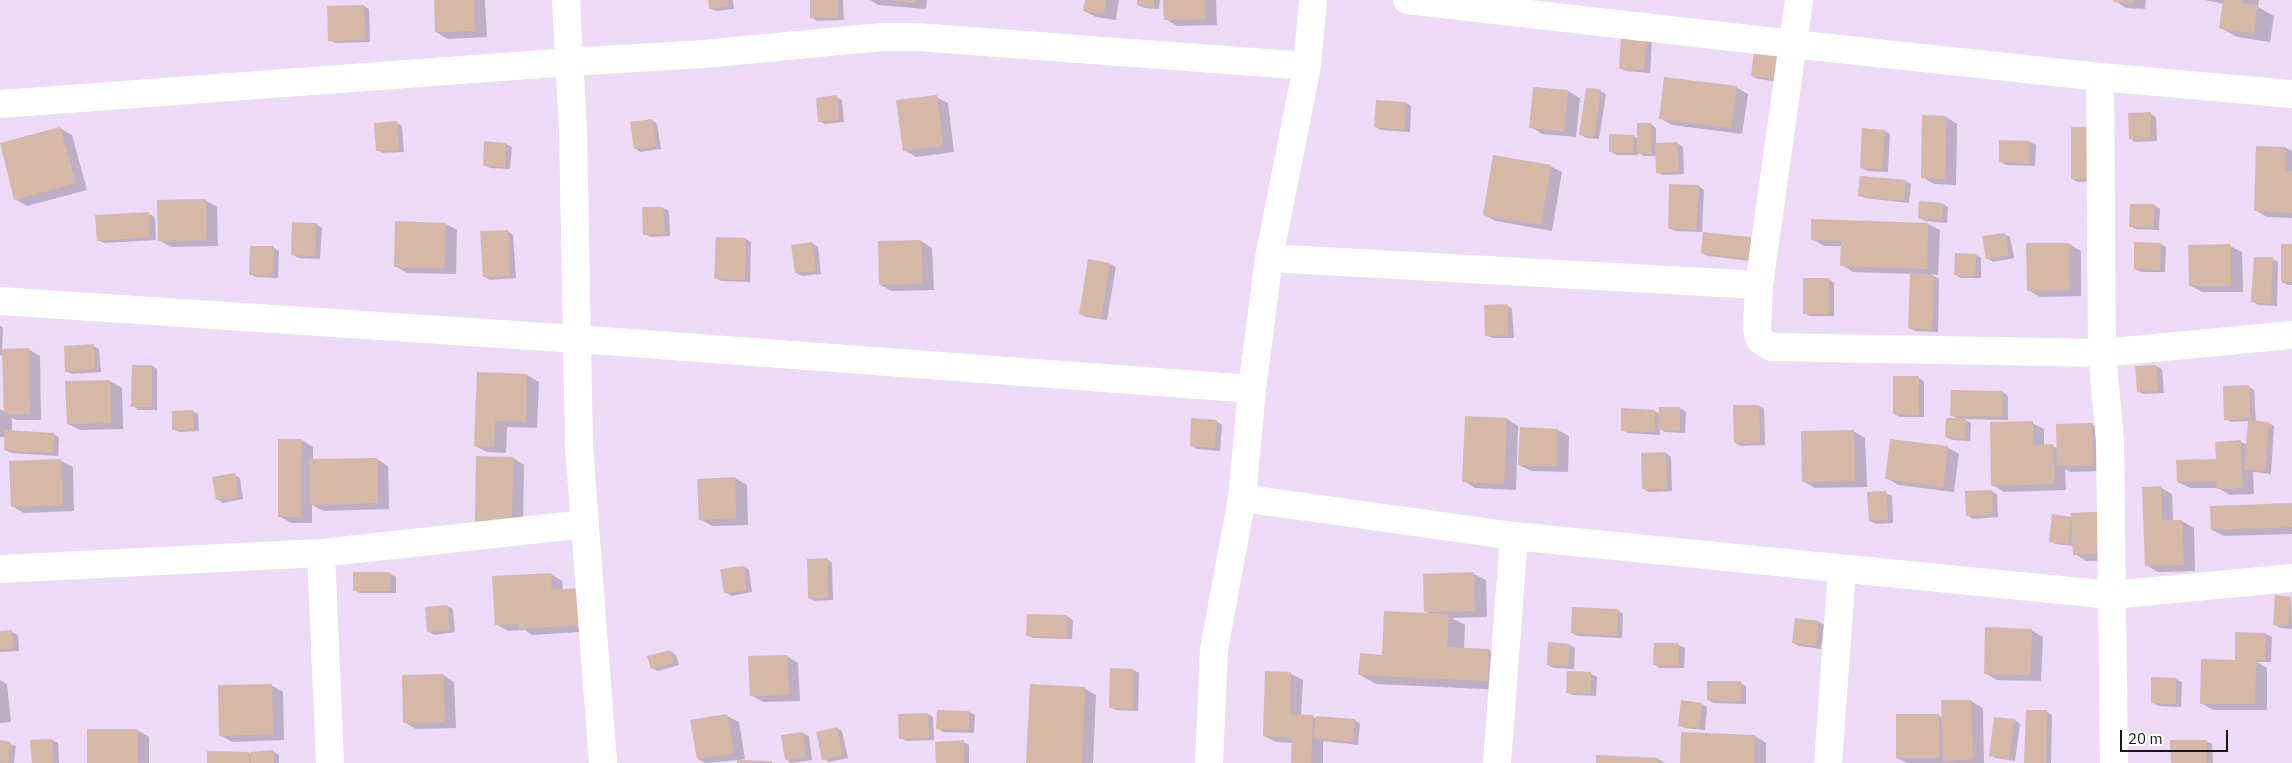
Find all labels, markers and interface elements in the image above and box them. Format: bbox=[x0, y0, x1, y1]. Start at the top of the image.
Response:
scale bar bbox=[2122, 720, 2230, 752]
text: 20 m bbox=[2128, 729, 2163, 748]

